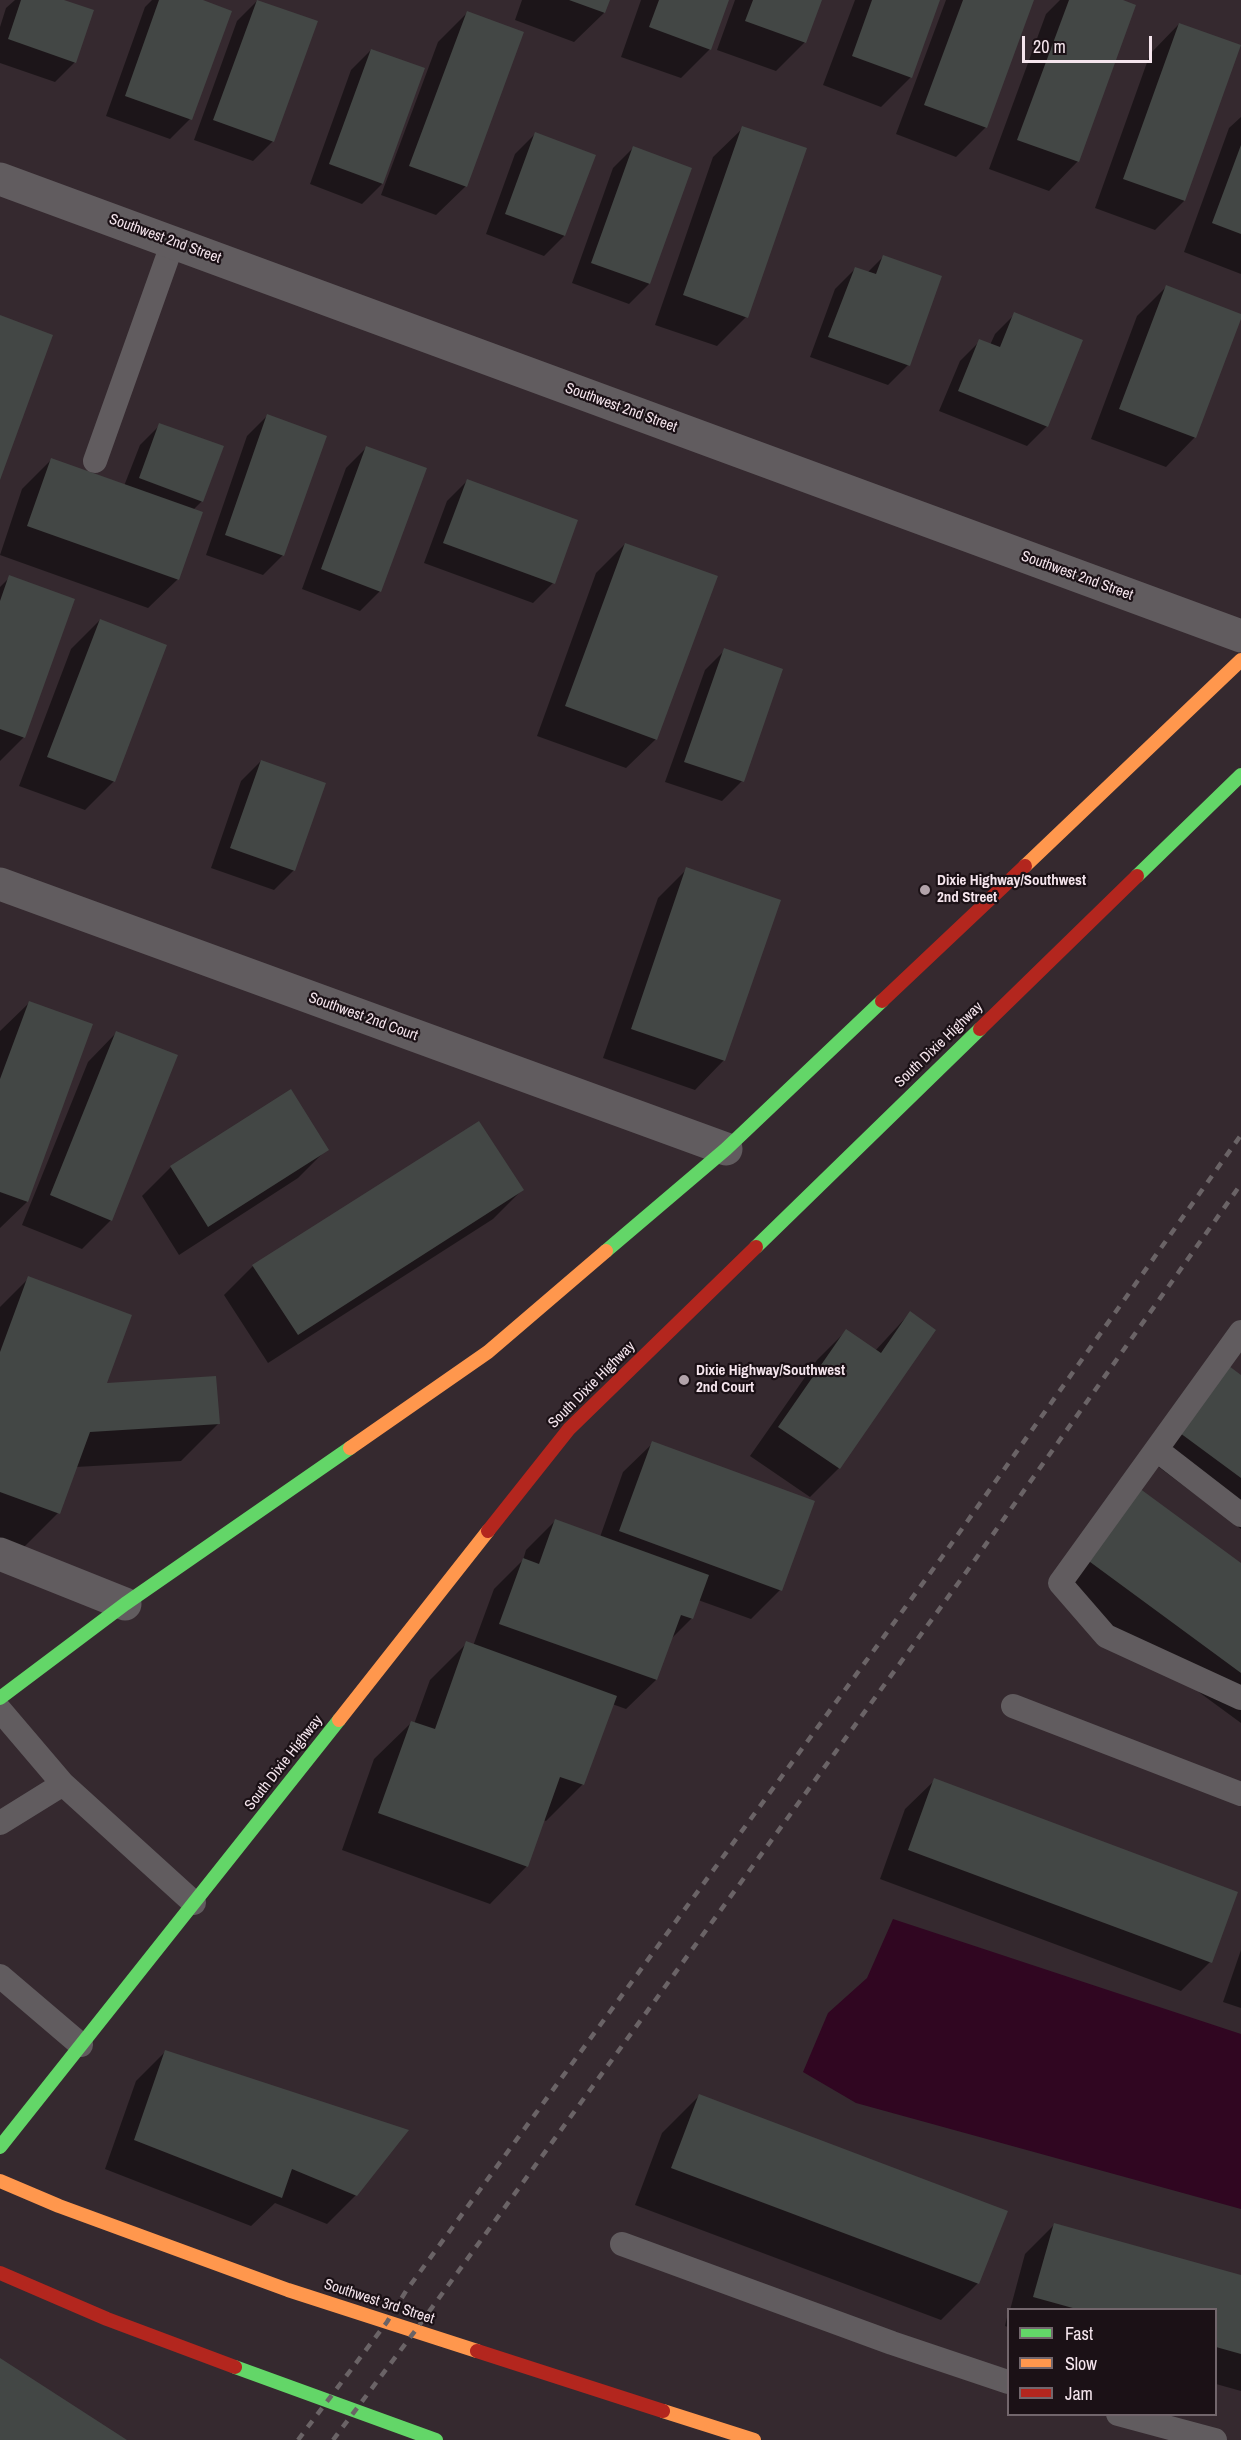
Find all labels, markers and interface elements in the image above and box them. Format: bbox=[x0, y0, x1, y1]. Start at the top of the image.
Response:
scale bar bbox=[1025, 24, 1156, 62]
text: 20 m bbox=[1033, 34, 1066, 59]
street label: Southwest 2nd Street bbox=[107, 210, 223, 268]
street label: Southwest 2nd Street bbox=[563, 379, 679, 437]
street label: Southwest 2nd Street bbox=[1019, 547, 1135, 605]
place label: Dixie Highway/Southwest 2nd Street bbox=[937, 872, 1086, 907]
marker: Dixie Highway/Southwest 2nd Street bbox=[918, 883, 932, 897]
street label: Southwest 2nd Court bbox=[306, 989, 420, 1045]
street label: South Dixie Highway bbox=[891, 998, 987, 1092]
street label: South Dixie Highway bbox=[545, 1338, 639, 1432]
place label: Dixie Highway/Southwest 2nd Court bbox=[696, 1362, 845, 1397]
marker: Dixie Highway/Southwest 2nd Court bbox=[677, 1373, 691, 1387]
street label: South Dixie Highway bbox=[241, 1712, 327, 1814]
street label: Southwest 3rd Street bbox=[322, 2276, 436, 2328]
legend bbox=[1007, 2308, 1217, 2416]
text: Fast bbox=[1065, 2321, 1093, 2346]
text: Slow bbox=[1065, 2351, 1097, 2376]
text: Jam bbox=[1065, 2381, 1093, 2406]

